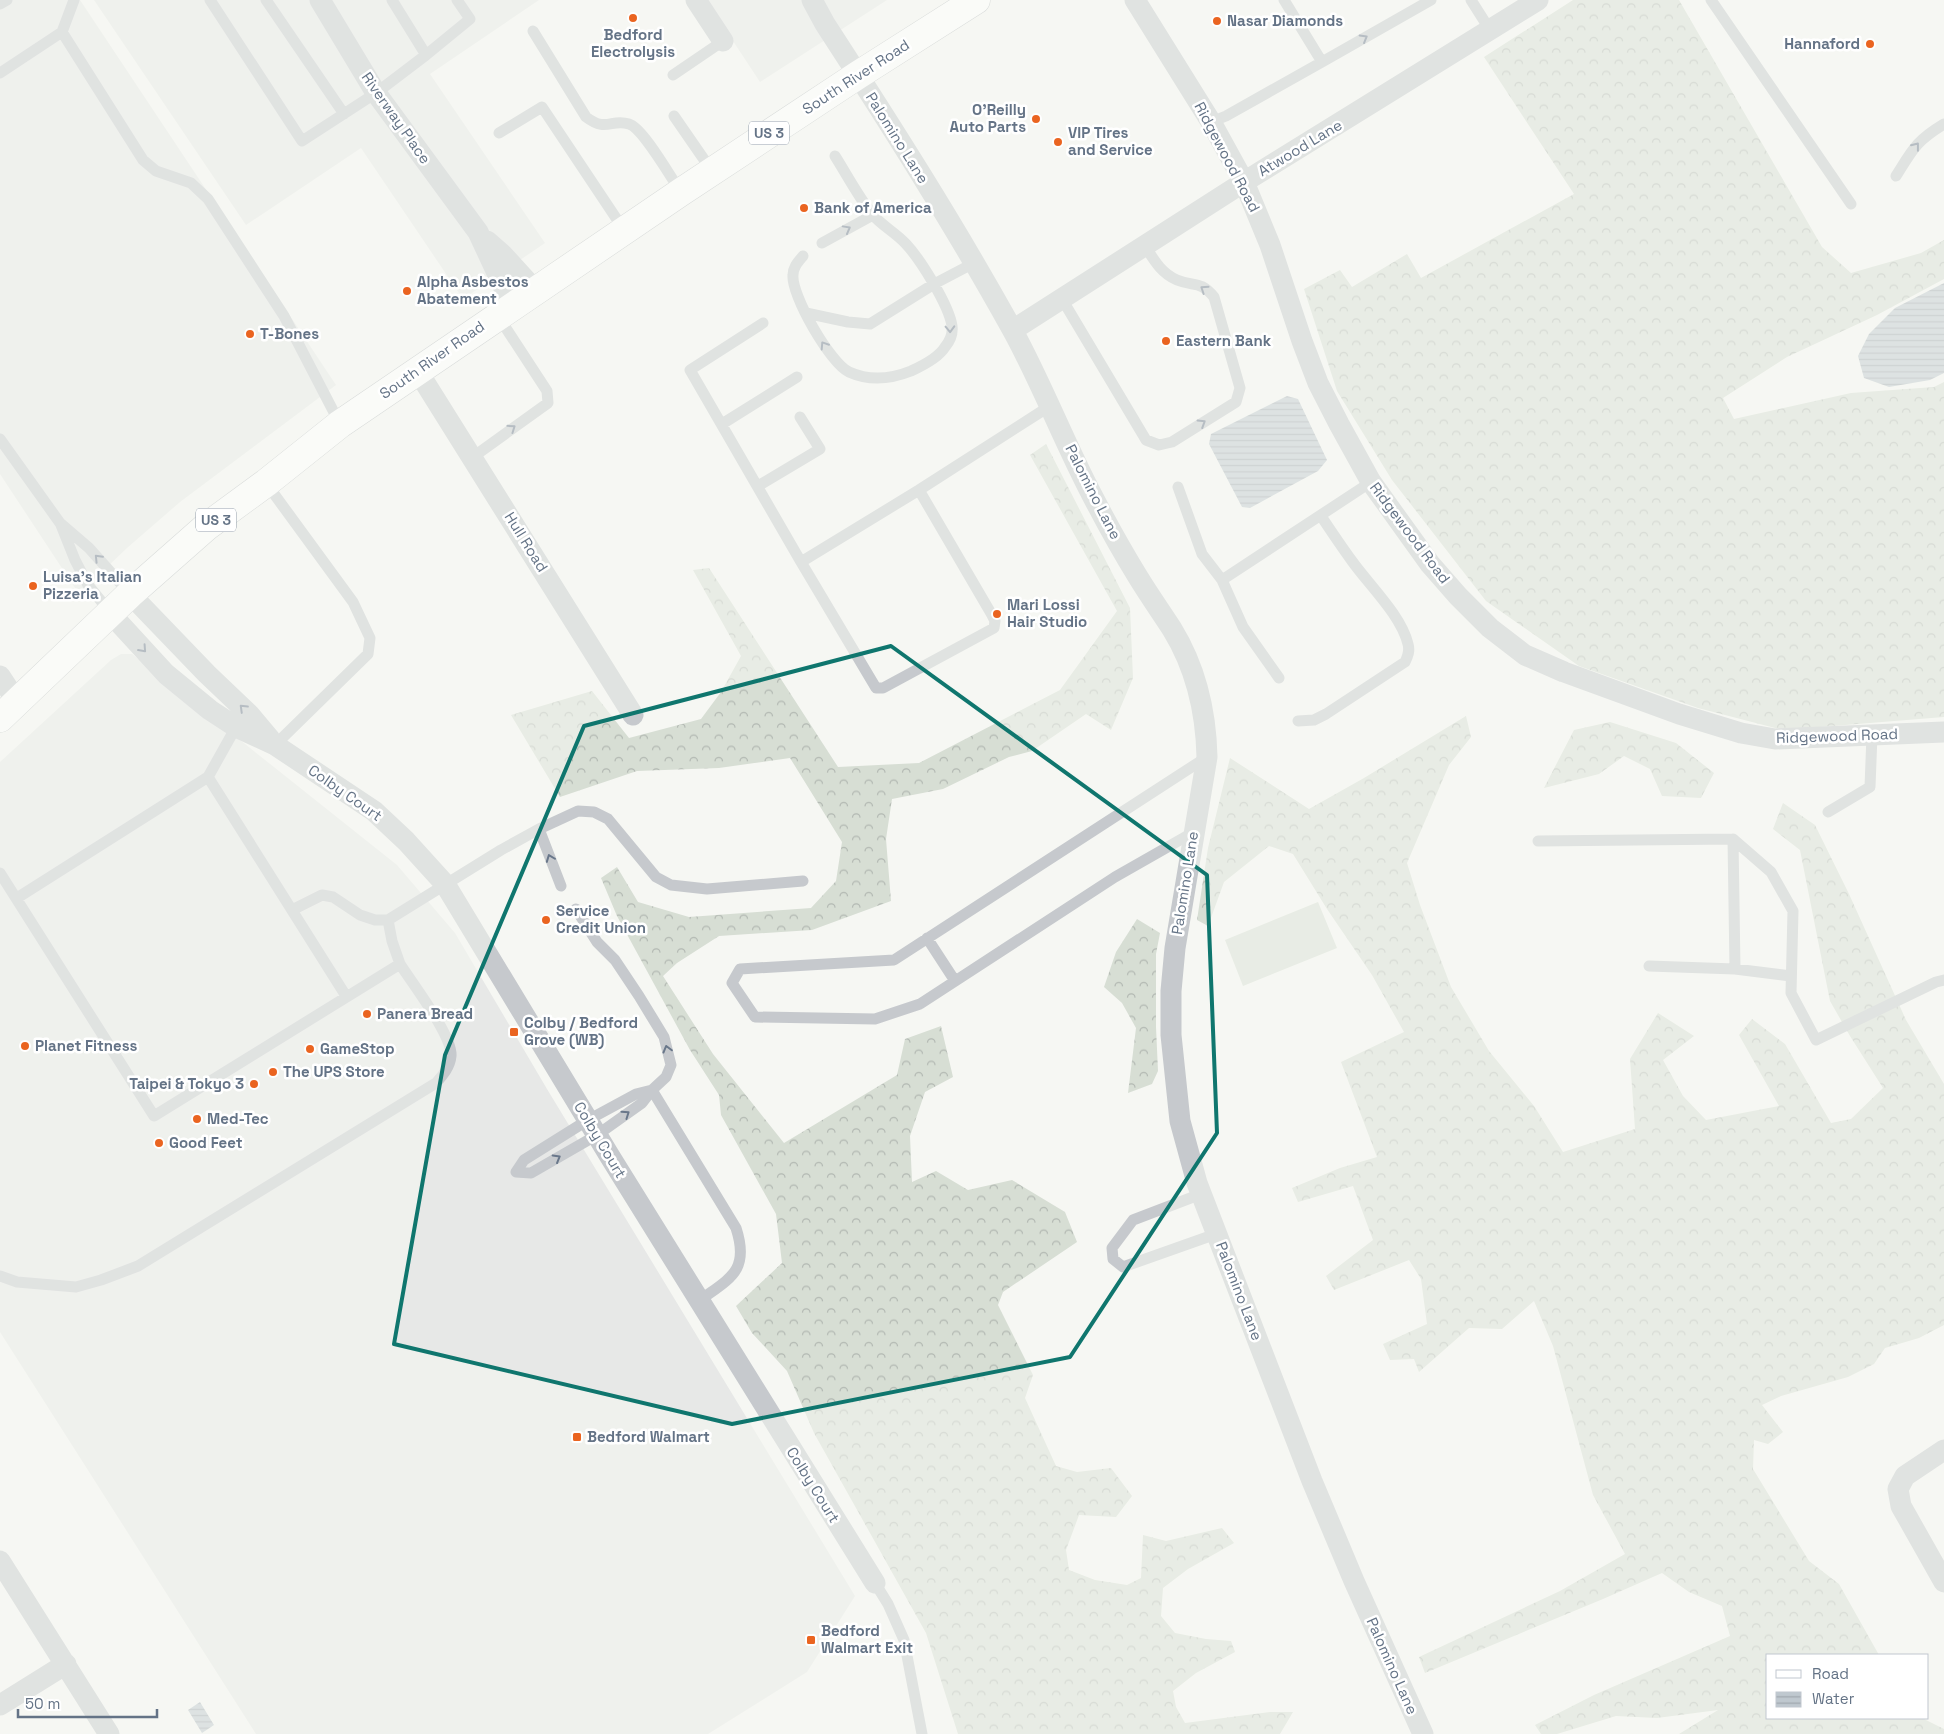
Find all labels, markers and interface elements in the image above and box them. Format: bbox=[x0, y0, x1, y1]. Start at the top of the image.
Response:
place label: Nasar Diamonds bbox=[1227, 11, 1343, 30]
marker: Bedford Electrolysis bbox=[627, 12, 639, 24]
marker: Nasar Diamonds bbox=[1211, 15, 1223, 27]
place label: Bedford Electrolysis bbox=[591, 25, 675, 61]
place label: Hannaford bbox=[1784, 34, 1860, 53]
street label: South River Road bbox=[799, 35, 913, 118]
one-way arrow bbox=[1359, 35, 1368, 45]
marker: Hannaford bbox=[1864, 38, 1876, 50]
street label: Riverway Place bbox=[358, 68, 435, 167]
street label: Palomino Lane bbox=[862, 89, 933, 187]
street label: Ridgewood Road bbox=[1190, 98, 1264, 215]
place label: O'Reilly Auto Parts bbox=[949, 100, 1026, 136]
marker: O'Reilly Auto Parts bbox=[1030, 113, 1042, 125]
street label: Atwood Lane bbox=[1254, 115, 1345, 180]
road number: US 3 bbox=[749, 122, 789, 144]
place label: VIP Tires and Service bbox=[1068, 123, 1153, 159]
marker: VIP Tires and Service bbox=[1052, 136, 1064, 148]
one-way arrow bbox=[1910, 142, 1919, 151]
place label: Bank of America bbox=[814, 198, 932, 217]
marker: Bank of America bbox=[798, 202, 810, 214]
one-way arrow bbox=[842, 226, 851, 236]
place label: Alpha Asbestos Abatement bbox=[417, 272, 529, 308]
marker: Alpha Asbestos Abatement bbox=[401, 285, 413, 297]
one-way arrow bbox=[1200, 286, 1210, 295]
street label: South River Road bbox=[376, 316, 488, 403]
place label: T-Bones bbox=[260, 324, 319, 343]
one-way arrow bbox=[945, 326, 956, 334]
marker: T-Bones bbox=[244, 328, 256, 340]
place label: Eastern Bank bbox=[1176, 331, 1272, 350]
marker: Eastern Bank bbox=[1160, 335, 1172, 347]
one-way arrow bbox=[821, 341, 830, 351]
one-way arrow bbox=[1196, 420, 1205, 429]
one-way arrow bbox=[506, 425, 516, 434]
street label: Palomino Lane bbox=[1061, 441, 1126, 543]
street label: Ridgewood Road bbox=[1366, 478, 1455, 587]
road number: US 3 bbox=[196, 508, 236, 532]
street label: Hull Road bbox=[501, 508, 552, 575]
one-way arrow bbox=[95, 554, 104, 563]
place label: Luisa's Italian Pizzeria bbox=[43, 567, 142, 603]
marker: Luisa's Italian Pizzeria bbox=[27, 580, 39, 592]
place label: Mari Lossi Hair Studio bbox=[1007, 595, 1087, 631]
marker: Mari Lossi Hair Studio bbox=[991, 608, 1003, 620]
one-way arrow bbox=[137, 644, 146, 653]
one-way arrow bbox=[239, 705, 248, 714]
street label: Ridgewood Road bbox=[1776, 724, 1898, 747]
street label: Colby Court bbox=[305, 760, 386, 825]
street label: Palomino Lane bbox=[1167, 830, 1202, 936]
one-way arrow bbox=[545, 854, 556, 863]
place label: Service Credit Union bbox=[556, 901, 646, 937]
marker: Service Credit Union bbox=[540, 914, 552, 926]
place label: Panera Bread bbox=[377, 1004, 473, 1023]
marker: Panera Bread bbox=[361, 1008, 373, 1020]
place label: Colby / Bedford Grove (WB) bbox=[524, 1013, 638, 1049]
marker: Colby / Bedford Grove (WB) bbox=[508, 1026, 520, 1038]
place label: Planet Fitness bbox=[35, 1036, 138, 1055]
place label: GameStop bbox=[320, 1039, 394, 1058]
marker: Planet Fitness bbox=[19, 1040, 31, 1052]
marker: GameStop bbox=[304, 1043, 316, 1055]
one-way arrow bbox=[662, 1045, 673, 1054]
place label: The UPS Store bbox=[283, 1062, 385, 1081]
marker: The UPS Store bbox=[267, 1066, 279, 1078]
place label: Taipei & Tokyo 3 bbox=[129, 1074, 244, 1093]
marker: Taipei & Tokyo 3 bbox=[248, 1078, 260, 1090]
street label: Colby Court bbox=[570, 1098, 631, 1182]
place label: Med-Tec bbox=[207, 1109, 269, 1128]
one-way arrow bbox=[620, 1111, 630, 1120]
marker: Med-Tec bbox=[191, 1113, 203, 1125]
place label: Good Feet bbox=[169, 1133, 243, 1152]
marker: Good Feet bbox=[153, 1137, 165, 1149]
one-way arrow bbox=[552, 1154, 561, 1164]
street label: Palomino Lane bbox=[1212, 1239, 1267, 1343]
place label: Bedford Walmart bbox=[587, 1427, 710, 1446]
marker: Bedford Walmart bbox=[571, 1431, 583, 1443]
street label: Colby Court bbox=[783, 1443, 844, 1526]
street label: Palomino Lane bbox=[1363, 1614, 1422, 1717]
place label: Bedford Walmart Exit bbox=[821, 1621, 913, 1657]
marker: Bedford Walmart Exit bbox=[805, 1634, 817, 1646]
legend bbox=[1766, 1654, 1929, 1719]
text: Road bbox=[1812, 1664, 1849, 1683]
scale bar bbox=[18, 1686, 156, 1718]
text: Water bbox=[1812, 1689, 1855, 1708]
text: 50 m bbox=[25, 1694, 60, 1713]

